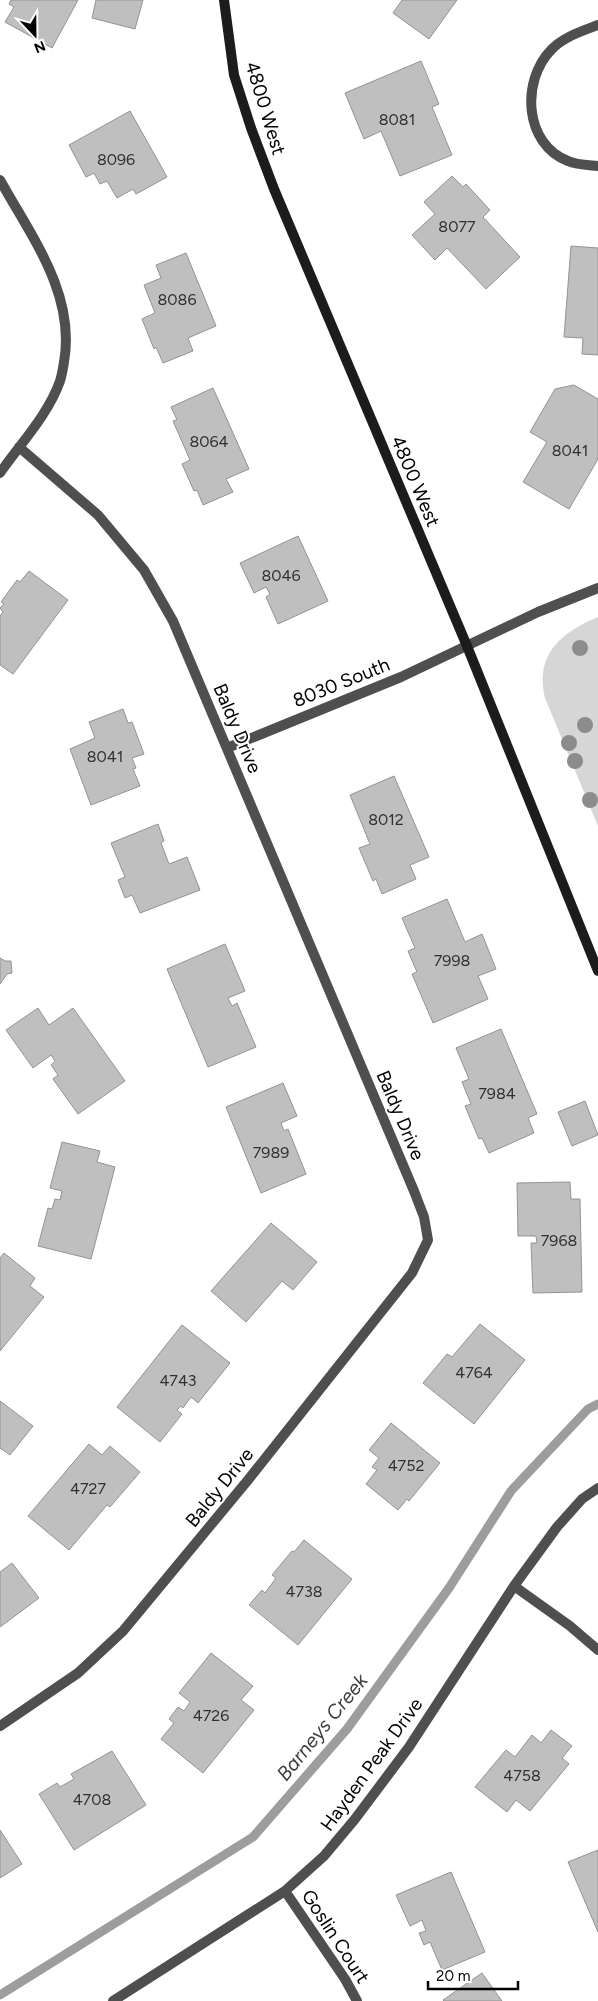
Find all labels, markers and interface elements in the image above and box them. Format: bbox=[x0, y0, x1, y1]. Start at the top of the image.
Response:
north arrow bbox=[10, 10, 60, 60]
text: N bbox=[31, 37, 48, 56]
street label: 4800 West bbox=[240, 59, 291, 158]
house number: 8081 bbox=[379, 110, 415, 129]
house number: 8096 bbox=[97, 150, 135, 169]
house number: 8077 bbox=[438, 217, 476, 236]
house number: 8086 bbox=[158, 290, 196, 309]
house number: 8064 bbox=[189, 432, 229, 451]
street label: 4800 West bbox=[386, 432, 445, 530]
house number: 8041 bbox=[552, 441, 588, 460]
house number: 8046 bbox=[261, 566, 301, 585]
street label: 8030 South bbox=[290, 653, 393, 712]
street label: Baldy Drive bbox=[208, 680, 267, 777]
house number: 8041 bbox=[87, 747, 123, 766]
house number: 8012 bbox=[368, 810, 404, 829]
house number: 7998 bbox=[434, 951, 470, 970]
street label: Baldy Drive bbox=[371, 1067, 430, 1164]
house number: 7984 bbox=[478, 1084, 516, 1103]
house number: 7989 bbox=[253, 1143, 289, 1162]
house number: 7968 bbox=[541, 1231, 577, 1250]
house number: 4764 bbox=[455, 1363, 493, 1382]
house number: 4743 bbox=[159, 1371, 197, 1390]
street label: Baldy Drive bbox=[180, 1443, 258, 1532]
house number: 4752 bbox=[388, 1456, 424, 1475]
house number: 4727 bbox=[70, 1479, 106, 1498]
house number: 4738 bbox=[285, 1582, 323, 1601]
water label: Barneys Creek bbox=[272, 1668, 373, 1785]
street label: Hayden Peak Drive bbox=[315, 1693, 427, 1835]
house number: 4726 bbox=[193, 1706, 229, 1725]
house number: 4758 bbox=[503, 1766, 541, 1785]
house number: 4708 bbox=[73, 1790, 111, 1809]
street label: Goslin Court bbox=[297, 1885, 374, 1987]
scale bar bbox=[428, 1958, 518, 1990]
text: 20 m bbox=[436, 1967, 470, 1985]

